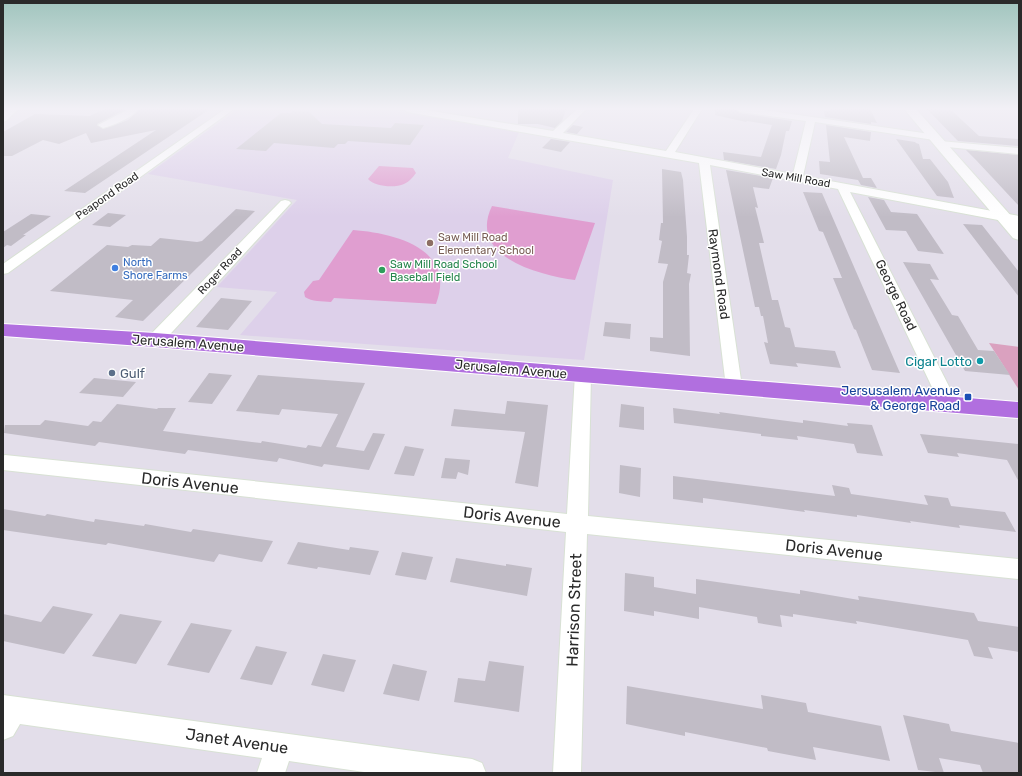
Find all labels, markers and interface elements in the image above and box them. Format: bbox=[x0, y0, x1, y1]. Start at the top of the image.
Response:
street label: Saw Mill Road bbox=[761, 166, 831, 190]
street label: Peapond Road bbox=[73, 169, 141, 223]
street label: Raymond Road bbox=[705, 228, 733, 320]
place label: Saw Mill Road Elementary School bbox=[438, 231, 534, 257]
marker: Saw Mill Road Elementary School bbox=[425, 238, 435, 248]
street label: Roger Road bbox=[195, 245, 245, 297]
place label: North Shore Farms bbox=[123, 256, 188, 282]
street label: George Road bbox=[871, 257, 920, 334]
place label: Saw Mill Road School Baseball Field bbox=[390, 258, 497, 284]
marker: North Shore Farms bbox=[110, 263, 120, 273]
marker: Saw Mill Road School Baseball Field bbox=[377, 265, 387, 275]
street label: Jerusalem Avenue bbox=[131, 332, 245, 354]
place label: Cigar Lotto bbox=[905, 354, 972, 370]
marker: Cigar Lotto bbox=[975, 356, 985, 366]
street label: Jerusalem Avenue bbox=[454, 357, 568, 381]
place label: Gulf bbox=[120, 366, 145, 381]
marker: Gulf bbox=[107, 368, 117, 378]
place label: Jersusalem Avenue & George Road bbox=[841, 383, 960, 414]
marker: Jersusalem Avenue & George Road bbox=[963, 392, 973, 402]
street label: Doris Avenue bbox=[140, 468, 240, 498]
street label: Doris Avenue bbox=[462, 502, 562, 532]
street label: Doris Avenue bbox=[784, 535, 884, 565]
street label: Harrison Street bbox=[563, 553, 585, 667]
street label: Janet Avenue bbox=[185, 724, 290, 758]

